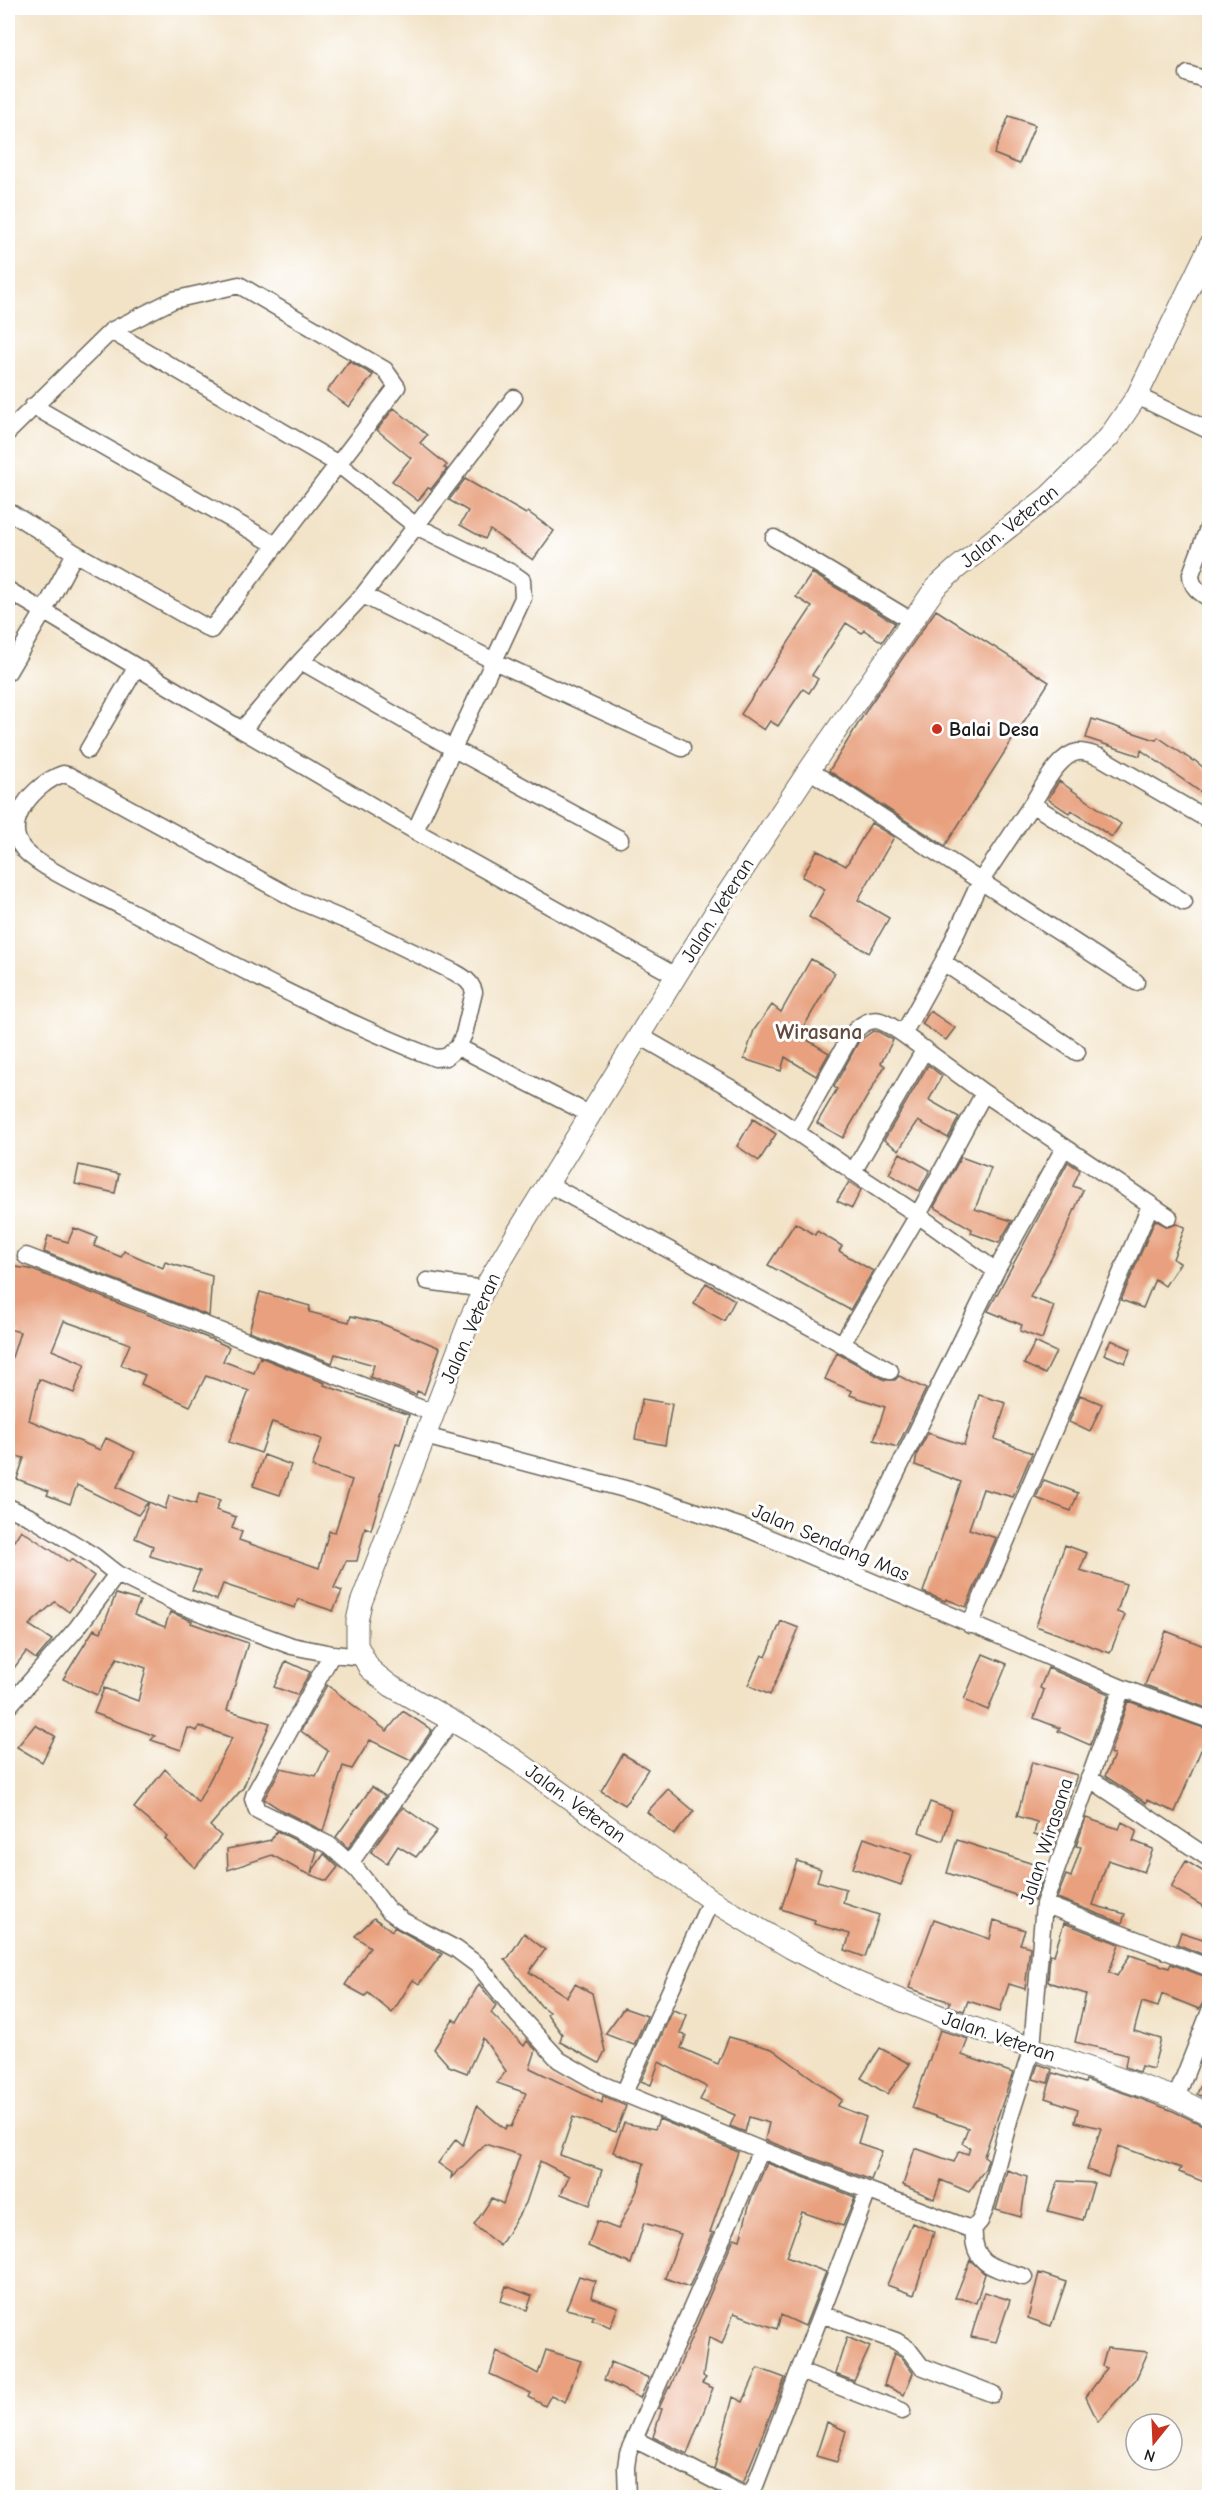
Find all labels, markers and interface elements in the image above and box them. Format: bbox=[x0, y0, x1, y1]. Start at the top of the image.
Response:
street label: Jalan. Veteran bbox=[956, 480, 1063, 573]
place label: Balai Desa bbox=[949, 718, 1039, 741]
marker: Balai Desa bbox=[930, 722, 944, 736]
street label: Jalan. Veteran bbox=[676, 854, 759, 967]
district label: Wirasana bbox=[775, 1019, 863, 1045]
street label: Jalan. Veteran bbox=[436, 1269, 505, 1387]
street label: Jalan Sendang Mas bbox=[749, 1499, 913, 1586]
street label: Jalan. Veteran bbox=[521, 1759, 630, 1848]
street label: Jalan Wirasana bbox=[1015, 1775, 1078, 1907]
street label: Jalan. Veteran bbox=[939, 2006, 1059, 2067]
north arrow bbox=[1124, 2412, 1184, 2472]
text: N bbox=[1142, 2445, 1157, 2465]

